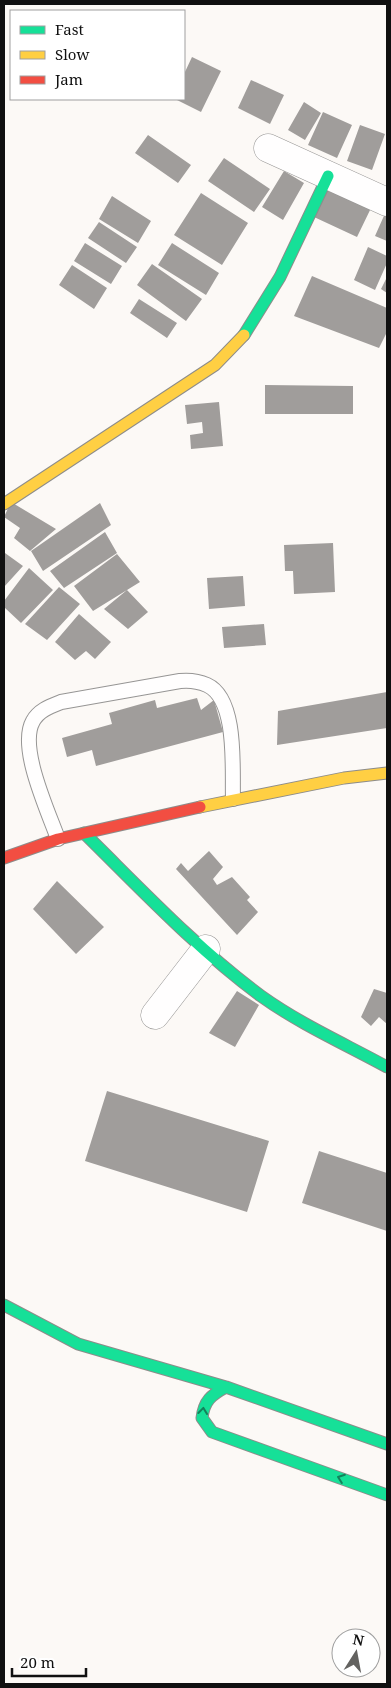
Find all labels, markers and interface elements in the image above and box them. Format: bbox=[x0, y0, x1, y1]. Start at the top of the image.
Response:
legend bbox=[10, 10, 185, 100]
text: Fast bbox=[55, 19, 84, 39]
text: Slow bbox=[55, 44, 89, 64]
text: Jam bbox=[54, 69, 83, 89]
one-way arrow bbox=[197, 1406, 208, 1414]
one-way arrow bbox=[338, 1474, 346, 1484]
north arrow bbox=[331, 1628, 381, 1678]
text: N bbox=[351, 1629, 366, 1650]
scale bar bbox=[12, 1646, 86, 1678]
text: 20 m bbox=[20, 1652, 55, 1672]

